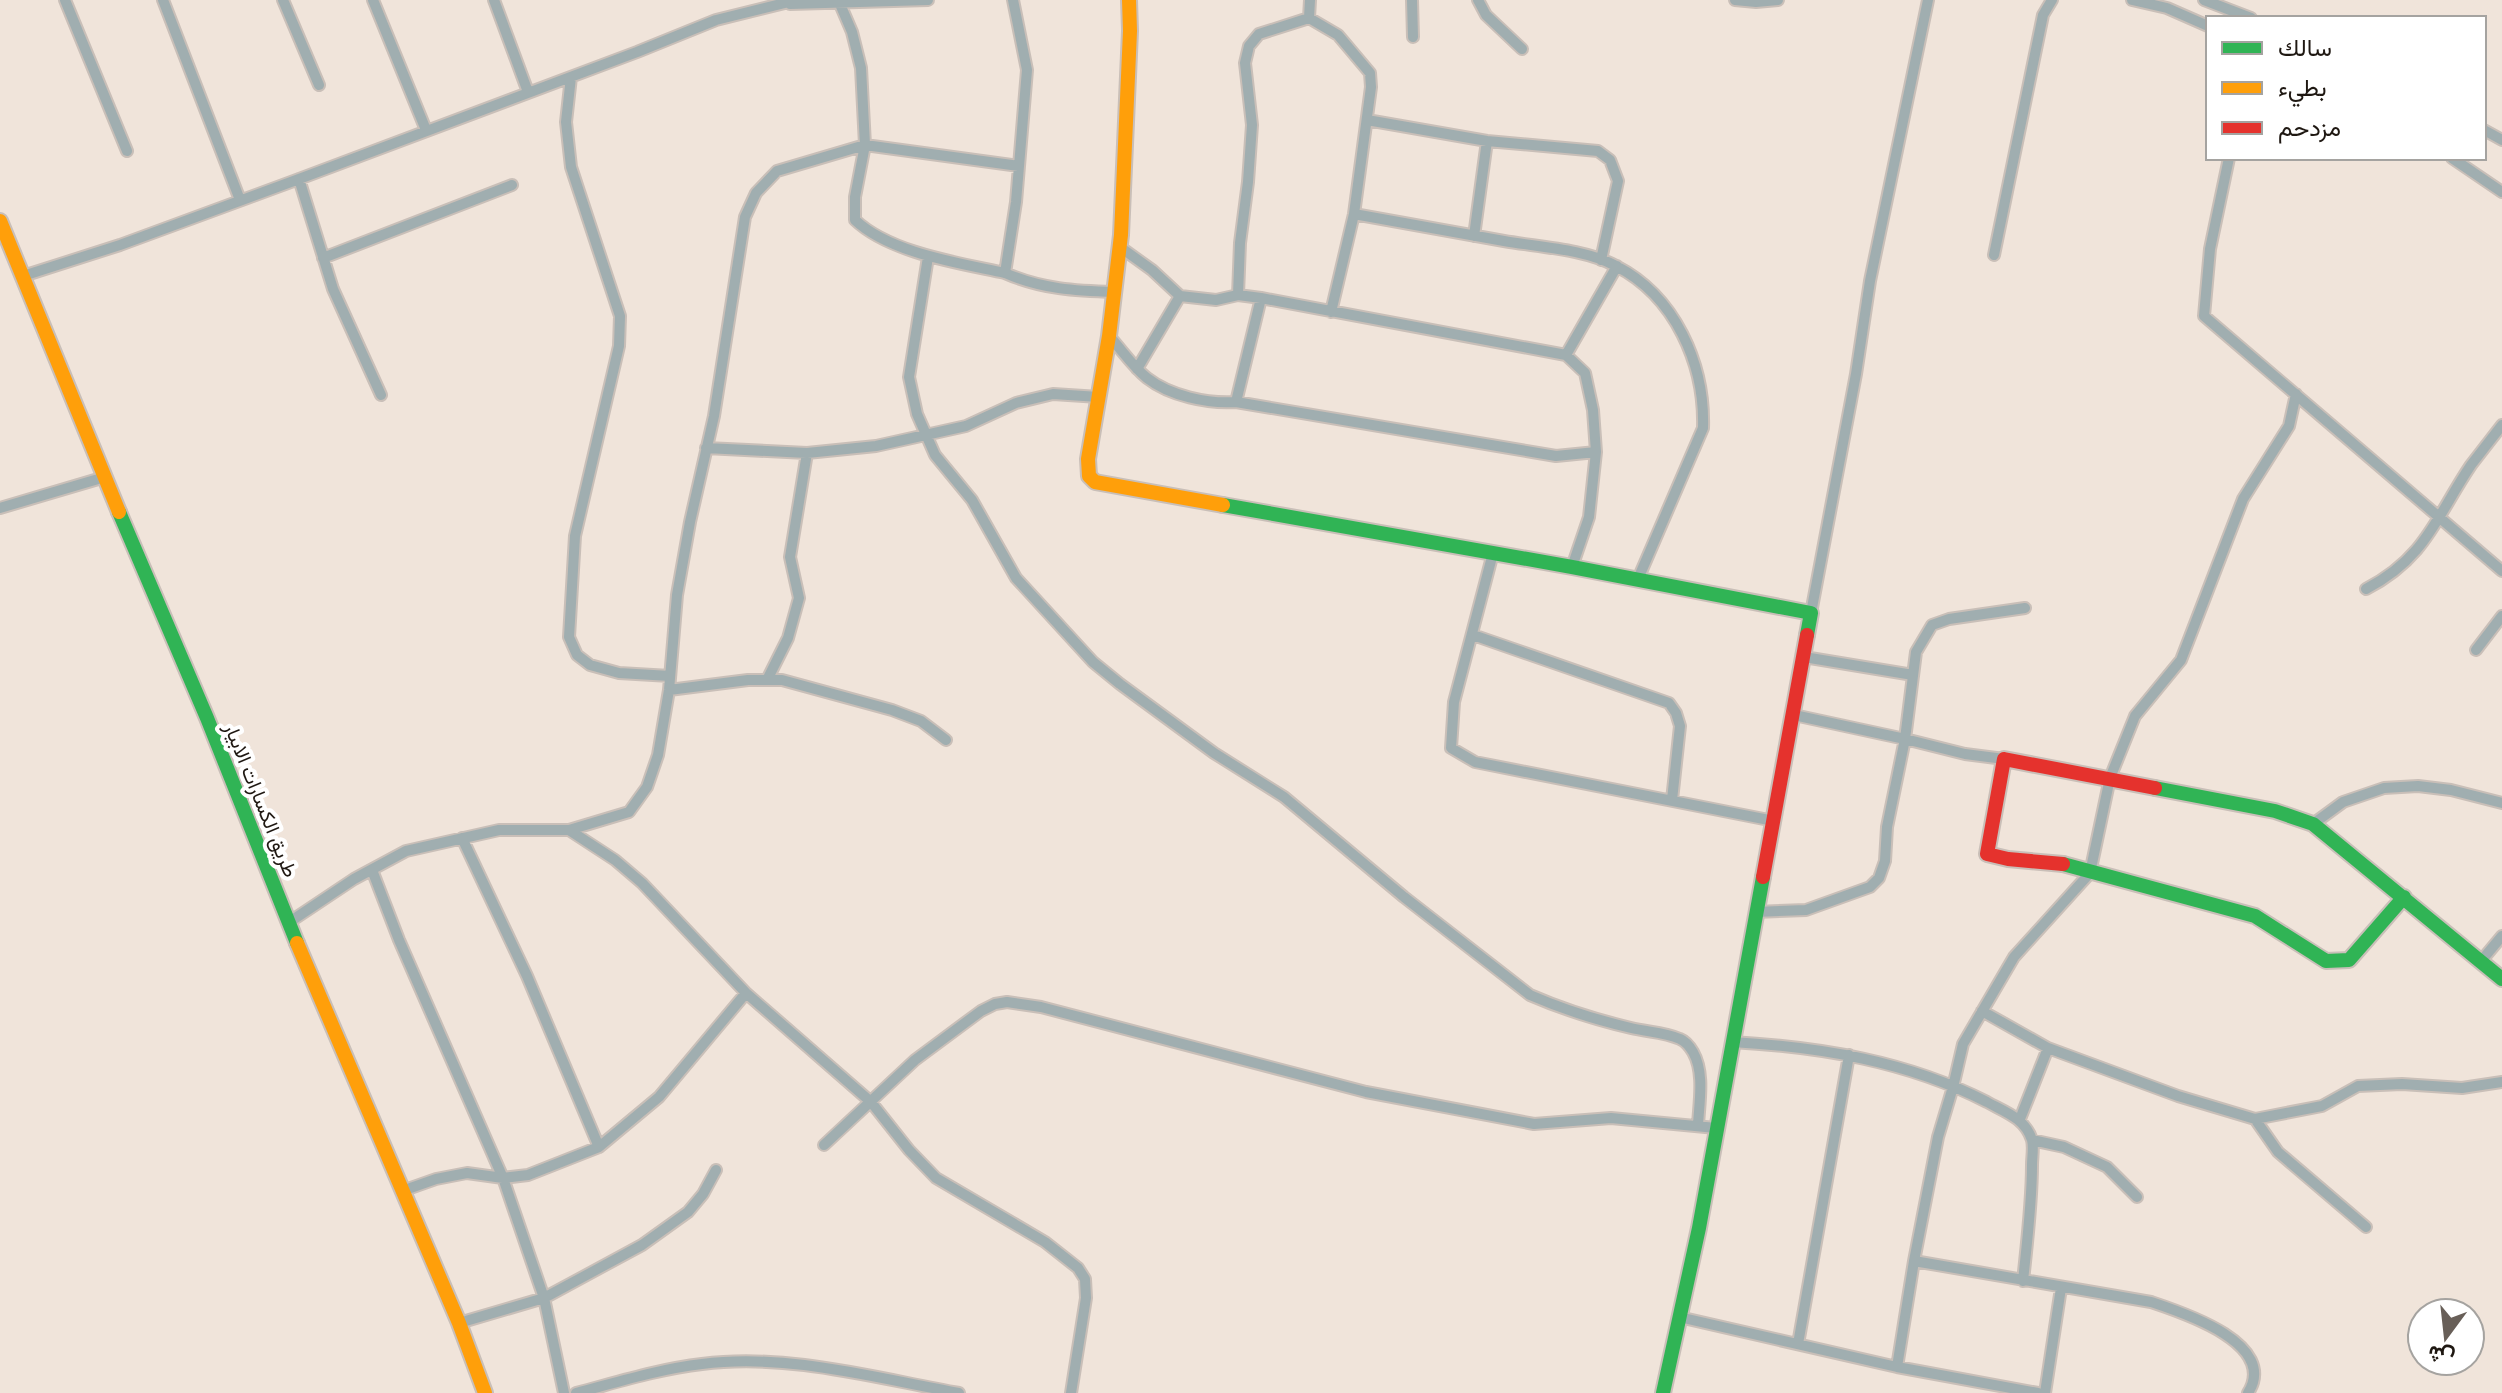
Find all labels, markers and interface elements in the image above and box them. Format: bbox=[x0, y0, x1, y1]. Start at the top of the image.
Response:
legend bbox=[2206, 16, 2486, 160]
text: سالك bbox=[2278, 30, 2332, 63]
text: بطيء bbox=[2278, 70, 2327, 107]
text: مزدحم bbox=[2278, 110, 2341, 144]
street label: طريق الكسارات الابيار bbox=[218, 718, 305, 881]
north arrow bbox=[2406, 1297, 2486, 1377]
text: ش bbox=[2424, 1339, 2457, 1375]

